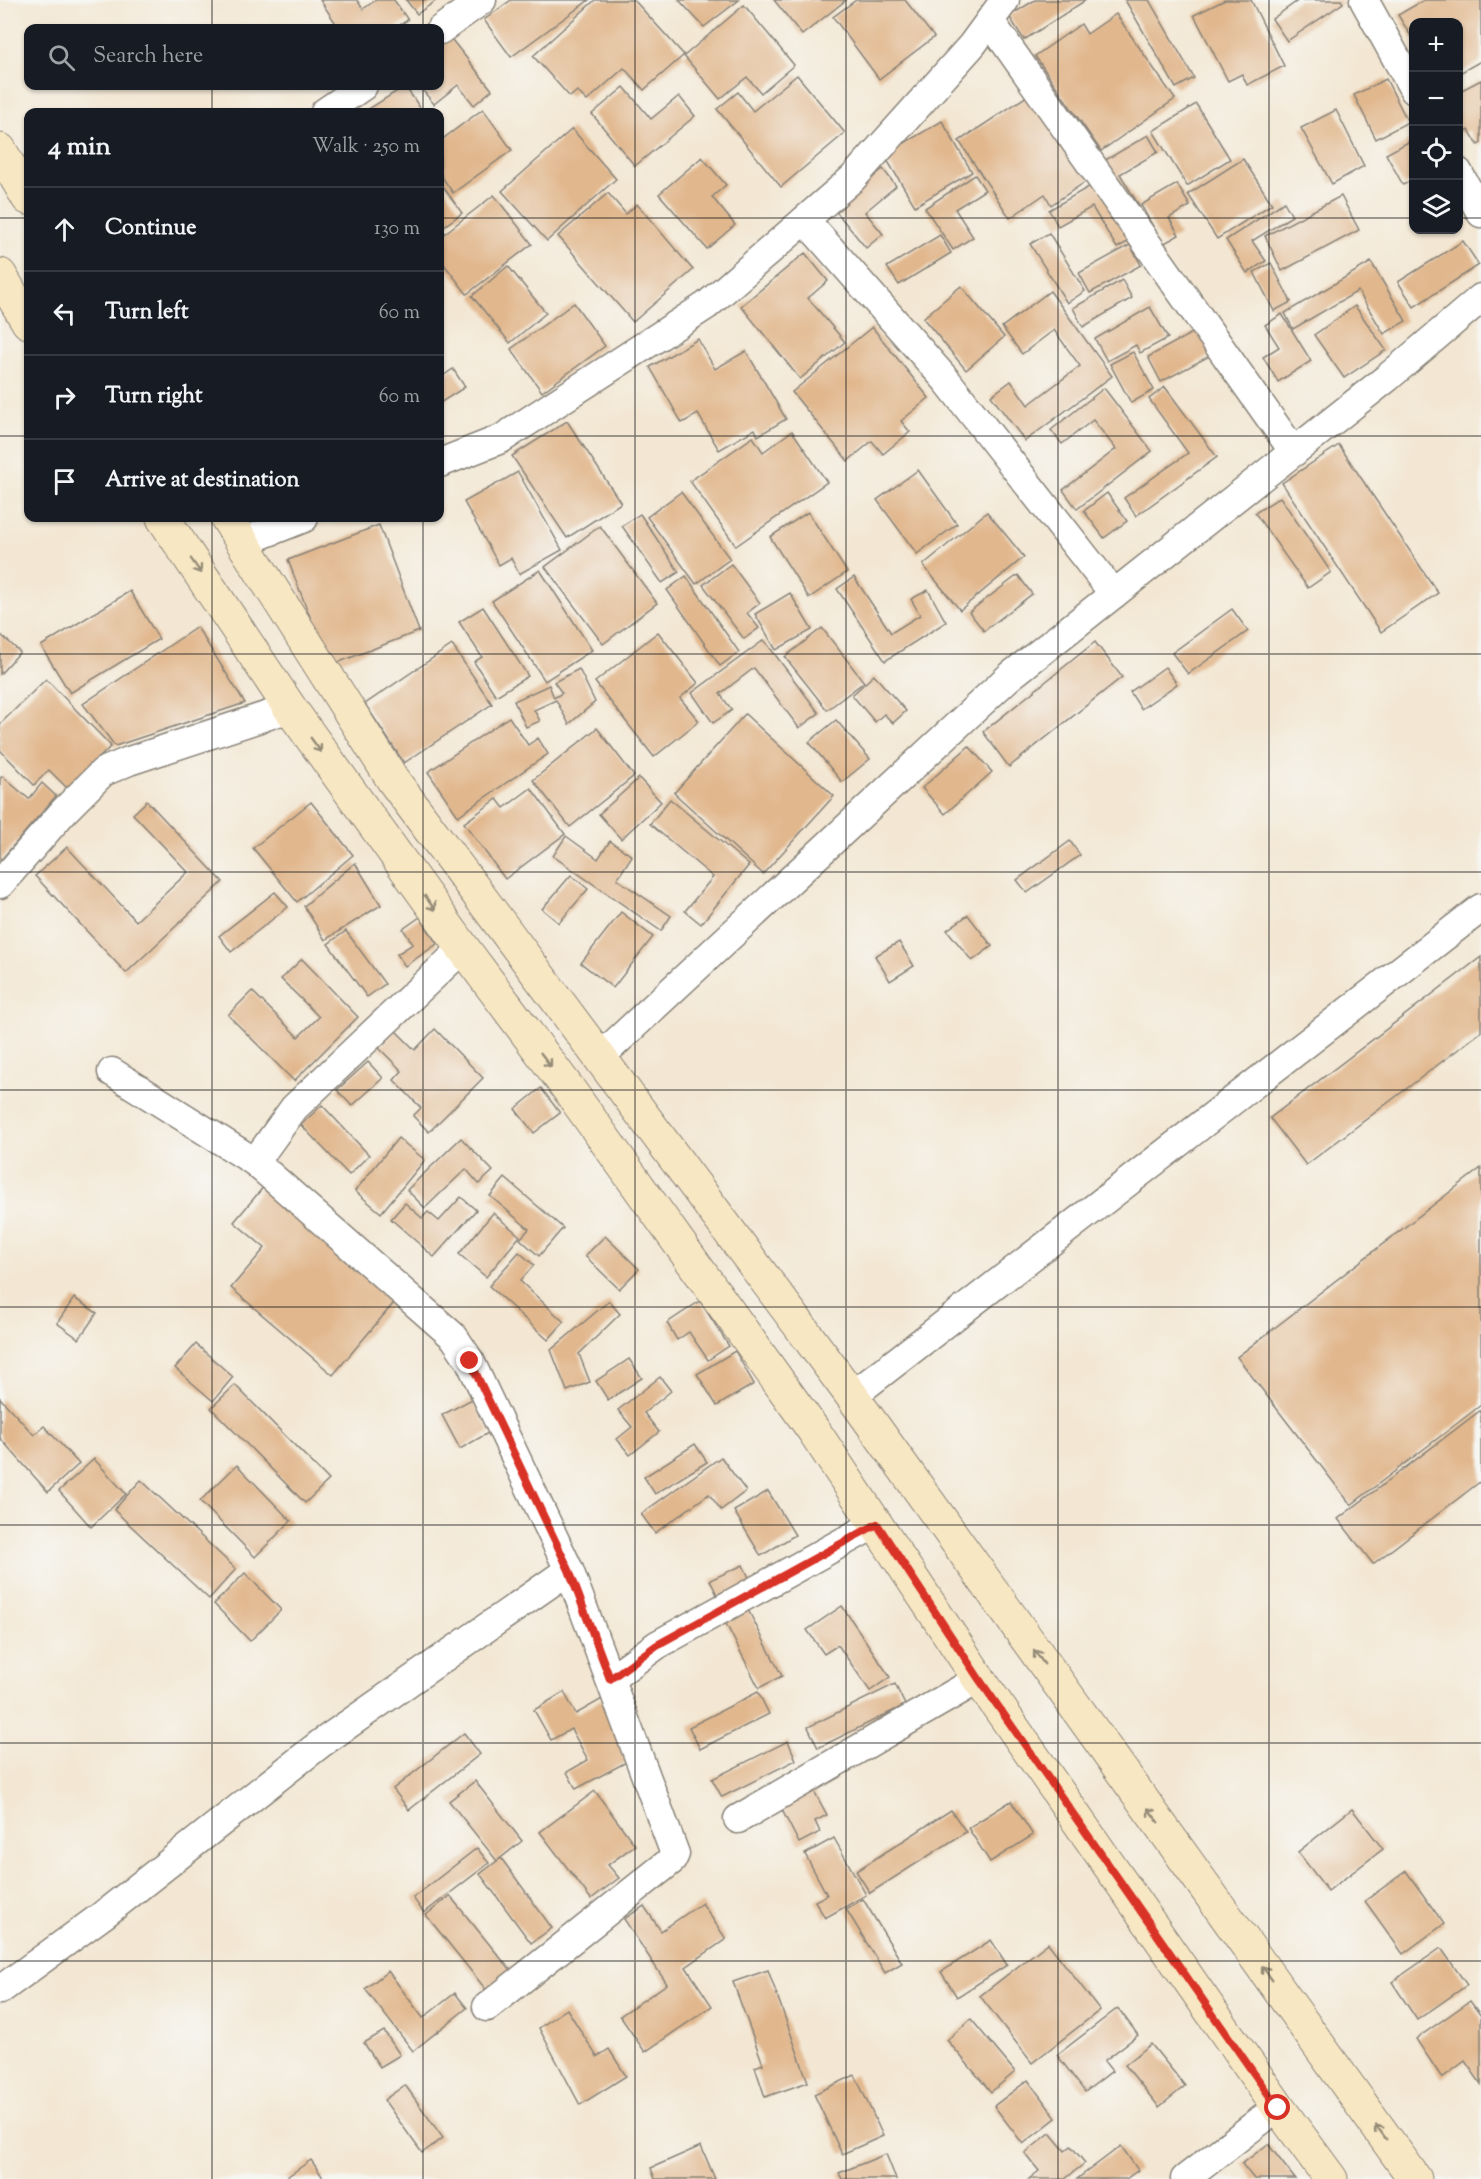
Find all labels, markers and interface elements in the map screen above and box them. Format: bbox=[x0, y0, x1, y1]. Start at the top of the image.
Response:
map controls bbox=[1409, 18, 1463, 234]
button: + bbox=[1409, 18, 1463, 72]
search box bbox=[24, 24, 444, 90]
icon: search bbox=[45, 41, 78, 74]
text: Search here bbox=[93, 41, 203, 73]
button: − bbox=[1409, 72, 1463, 126]
button: locate bbox=[1409, 126, 1463, 180]
text: 4 min bbox=[48, 129, 111, 166]
text: Walk · 250 m bbox=[312, 133, 420, 162]
button: layers bbox=[1409, 180, 1463, 234]
icon: ahead bbox=[48, 213, 81, 246]
text: Continue bbox=[105, 213, 196, 245]
text: 130 m bbox=[374, 215, 420, 244]
icon: left bbox=[48, 297, 81, 330]
text: Turn left bbox=[105, 297, 188, 329]
text: 60 m bbox=[379, 299, 420, 328]
icon: right bbox=[48, 381, 81, 414]
text: Turn right bbox=[105, 381, 202, 413]
text: 60 m bbox=[379, 383, 420, 412]
icon: arrive bbox=[48, 465, 81, 498]
text: Arrive at destination bbox=[105, 465, 300, 497]
one-way arrow bbox=[190, 557, 202, 573]
one-way arrow bbox=[310, 736, 322, 752]
one-way arrow bbox=[424, 894, 437, 910]
one-way arrow bbox=[540, 1051, 553, 1067]
route end bbox=[456, 1347, 482, 1373]
one-way arrow bbox=[1033, 1649, 1045, 1665]
one-way arrow bbox=[1147, 1807, 1159, 1823]
one-way arrow bbox=[1261, 1966, 1273, 1982]
route start bbox=[1264, 2094, 1290, 2120]
one-way arrow bbox=[1375, 2124, 1387, 2140]

